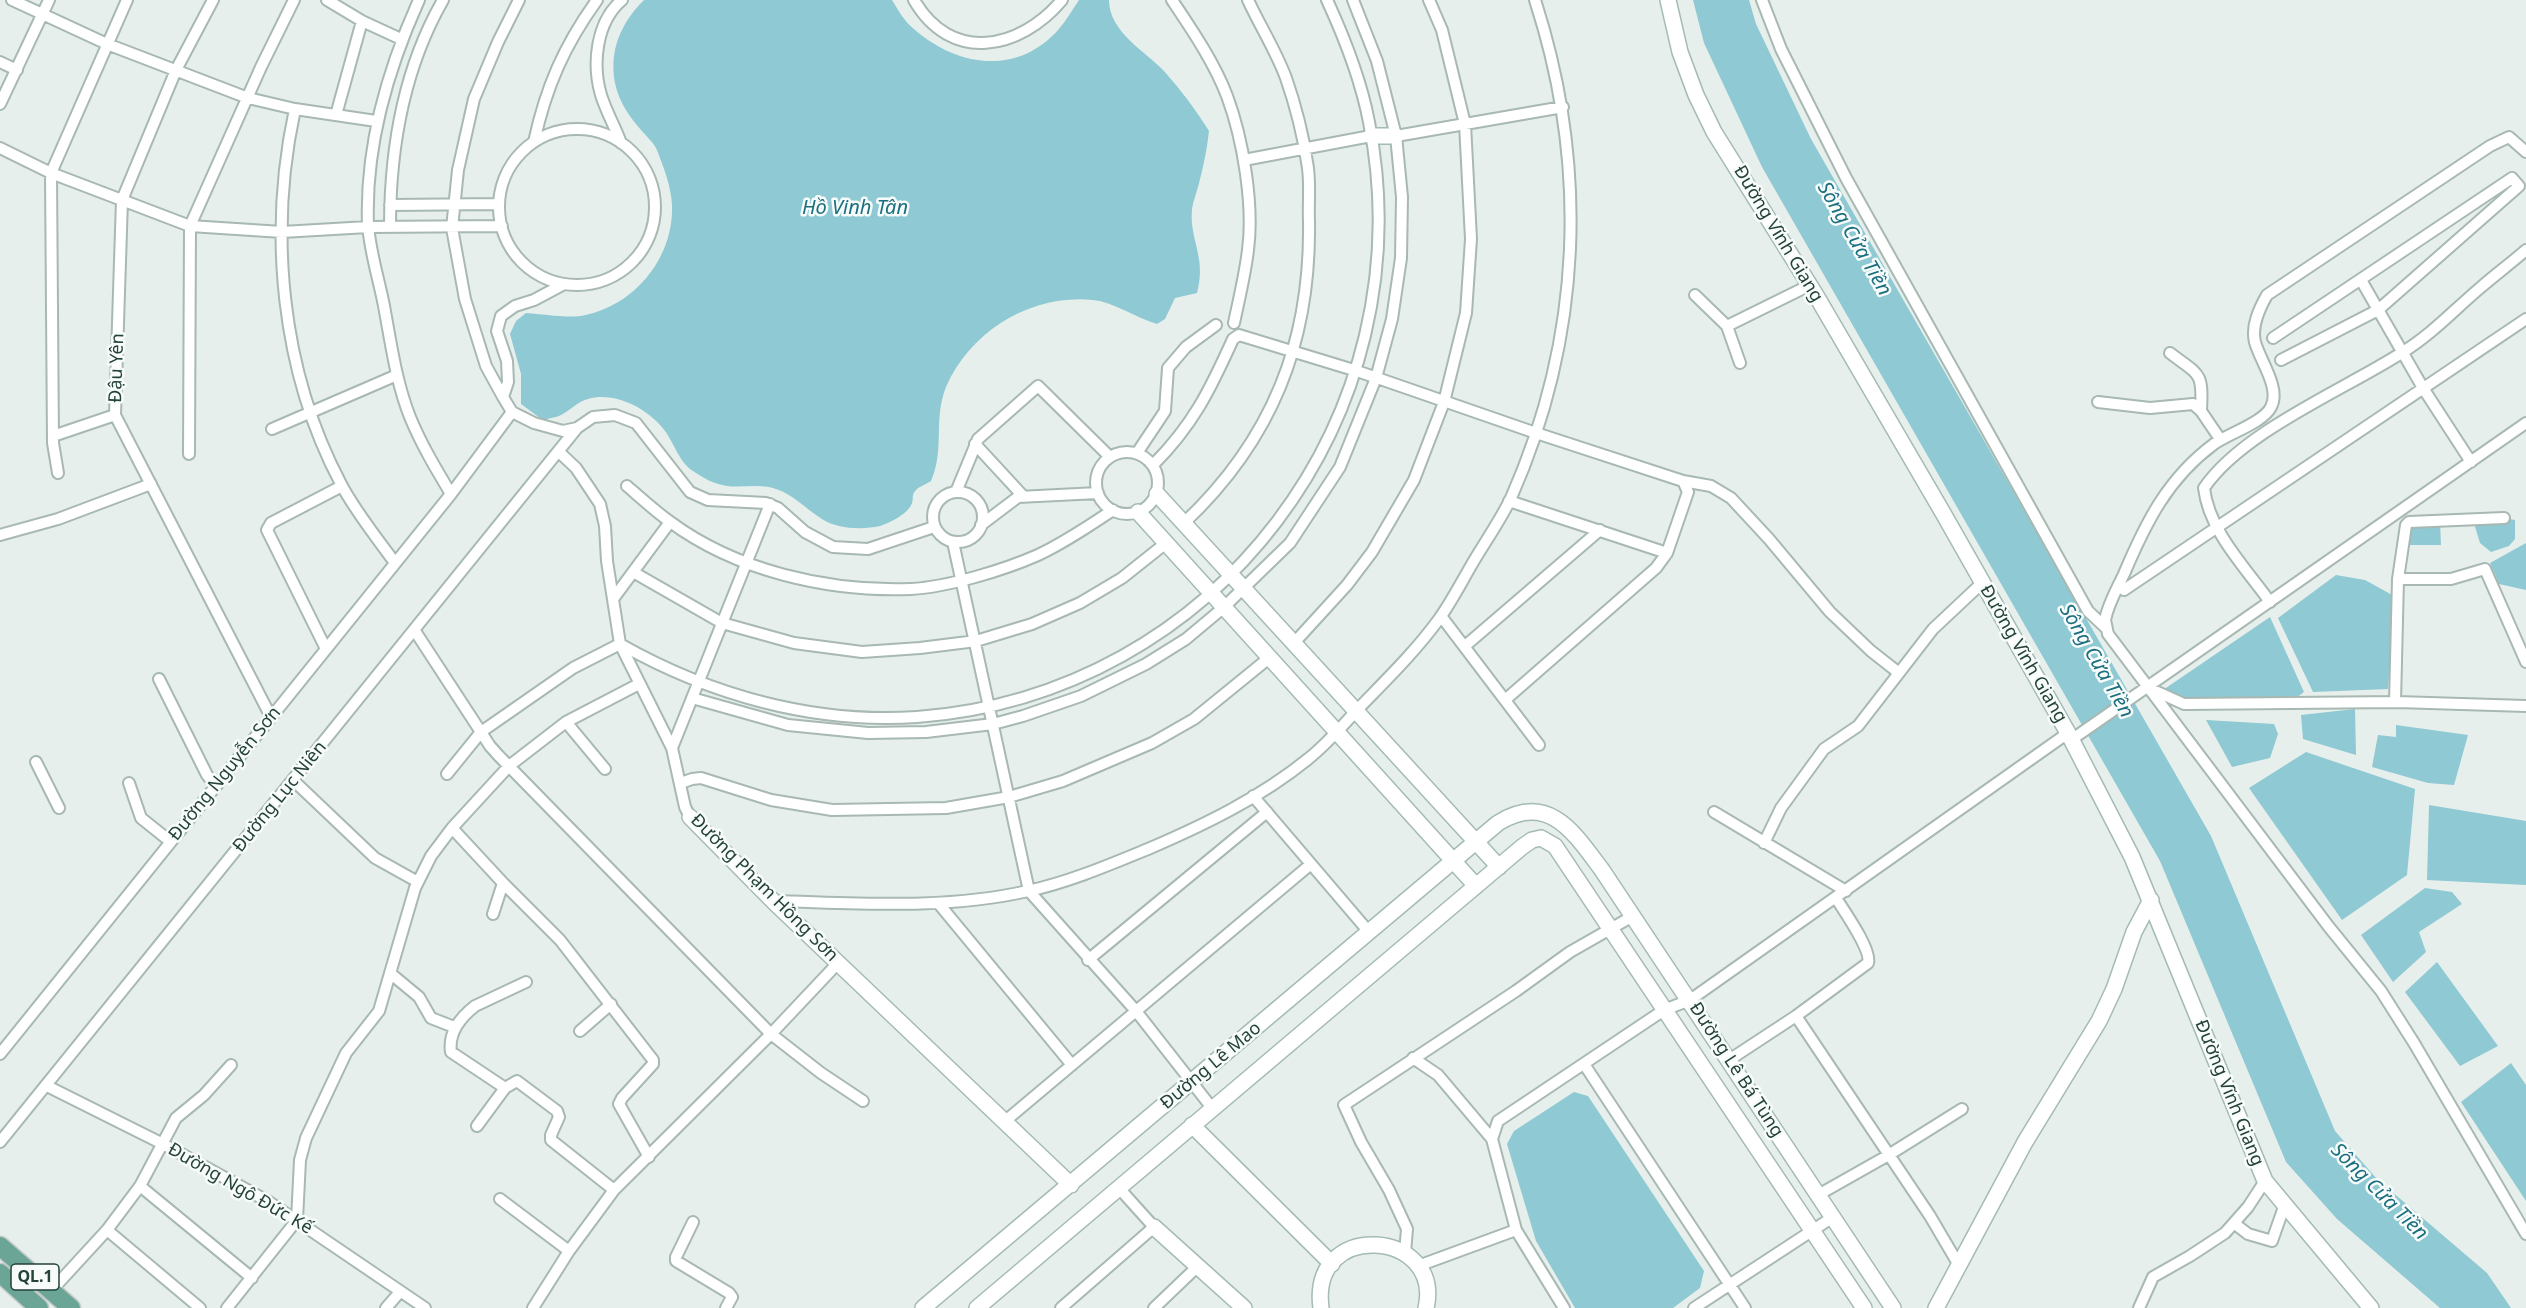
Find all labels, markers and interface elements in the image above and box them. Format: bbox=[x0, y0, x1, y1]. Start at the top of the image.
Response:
street label: Đường Vĩnh Giang bbox=[1729, 162, 1827, 306]
water label: Sông Cửa Tiền bbox=[1812, 178, 1896, 300]
water label: Hồ Vinh Tân bbox=[802, 196, 908, 220]
street label: Đậu Yên bbox=[105, 333, 129, 403]
street label: Đường Vĩnh Giang bbox=[1975, 581, 2071, 727]
water label: Sông Cửa Tiền bbox=[2054, 600, 2138, 722]
street label: Đường Nguyễn Sơn bbox=[164, 703, 286, 845]
street label: Đường Lục Niên bbox=[229, 737, 331, 857]
street label: Đường Phạm Hồng Sơn bbox=[686, 810, 842, 966]
street label: Đường Lê Bá Tùng bbox=[1684, 999, 1788, 1141]
street label: Đường Vĩnh Giang bbox=[2190, 1017, 2268, 1169]
street label: Đường Lê Mao bbox=[1156, 1018, 1266, 1114]
street label: Đường Ngô Đức Kế bbox=[164, 1139, 316, 1239]
water label: Sông Cửa Tiền bbox=[2326, 1139, 2432, 1245]
road number: QL.1 bbox=[11, 1264, 59, 1290]

